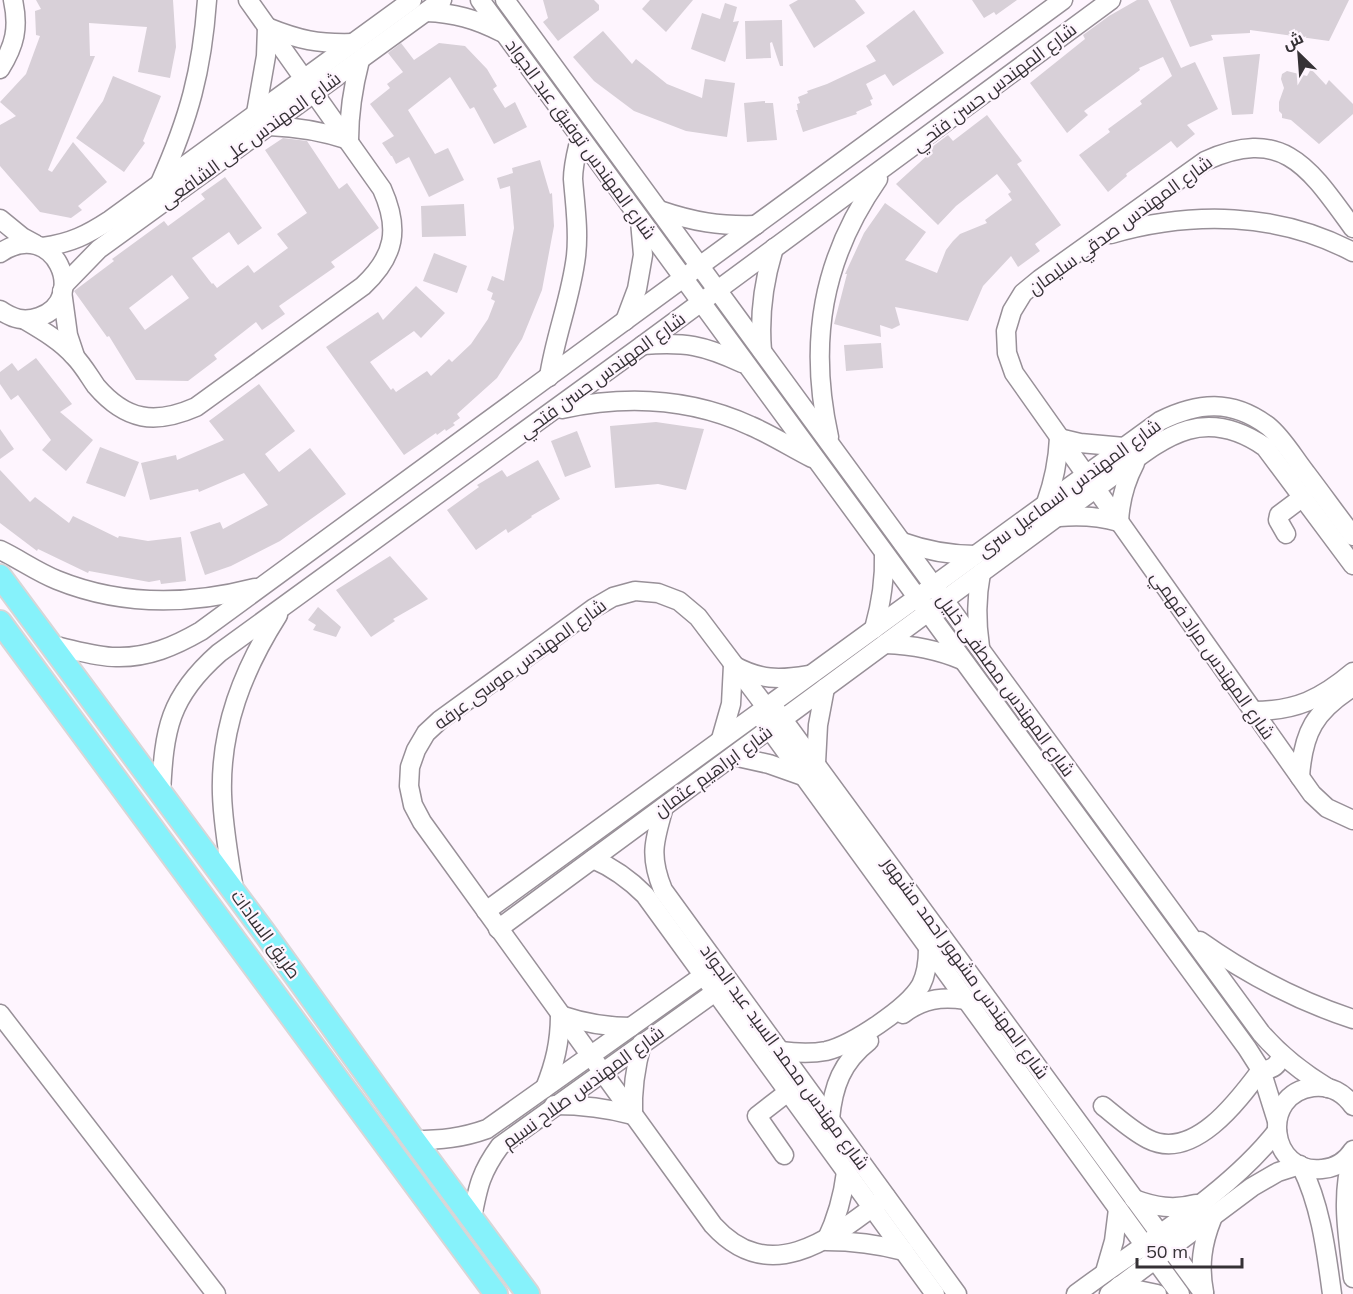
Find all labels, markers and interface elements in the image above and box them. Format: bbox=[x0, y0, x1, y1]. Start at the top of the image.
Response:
street label: شارع المهندس حسن فتحي bbox=[907, 18, 1083, 159]
north arrow bbox=[1269, 24, 1329, 84]
text: ش bbox=[1279, 27, 1306, 54]
street label: شارع المهندس توفيق عبد الجواد bbox=[500, 34, 661, 244]
street label: شارع المهندس على الشافعى bbox=[155, 67, 346, 214]
street label: شارع المهندس صدقي سليمان bbox=[1023, 150, 1218, 302]
street label: شارع المهندس حسن فتحي bbox=[514, 307, 692, 446]
street label: شارع المهندس اسماعيل سرى bbox=[973, 414, 1166, 563]
street label: شارع المهندس مراد فهمي bbox=[1144, 566, 1280, 746]
street label: شارع المهندس مصطفى خليل bbox=[931, 589, 1080, 782]
street label: شارع المهندس موسى عرفه bbox=[429, 594, 611, 735]
street label: شارع ابراهيم عثمان bbox=[649, 720, 777, 823]
street label: شارع المهندس مشهور احمد مشهور bbox=[876, 852, 1054, 1084]
street label: طريق السادات bbox=[225, 885, 306, 983]
street label: شارع مهندس محمد السيد عبد الجواد bbox=[695, 940, 875, 1175]
street label: شارع المهندس صلاح نسيم bbox=[498, 1021, 669, 1154]
scale bar bbox=[1137, 1231, 1242, 1269]
text: 50 m bbox=[1146, 1240, 1188, 1263]

